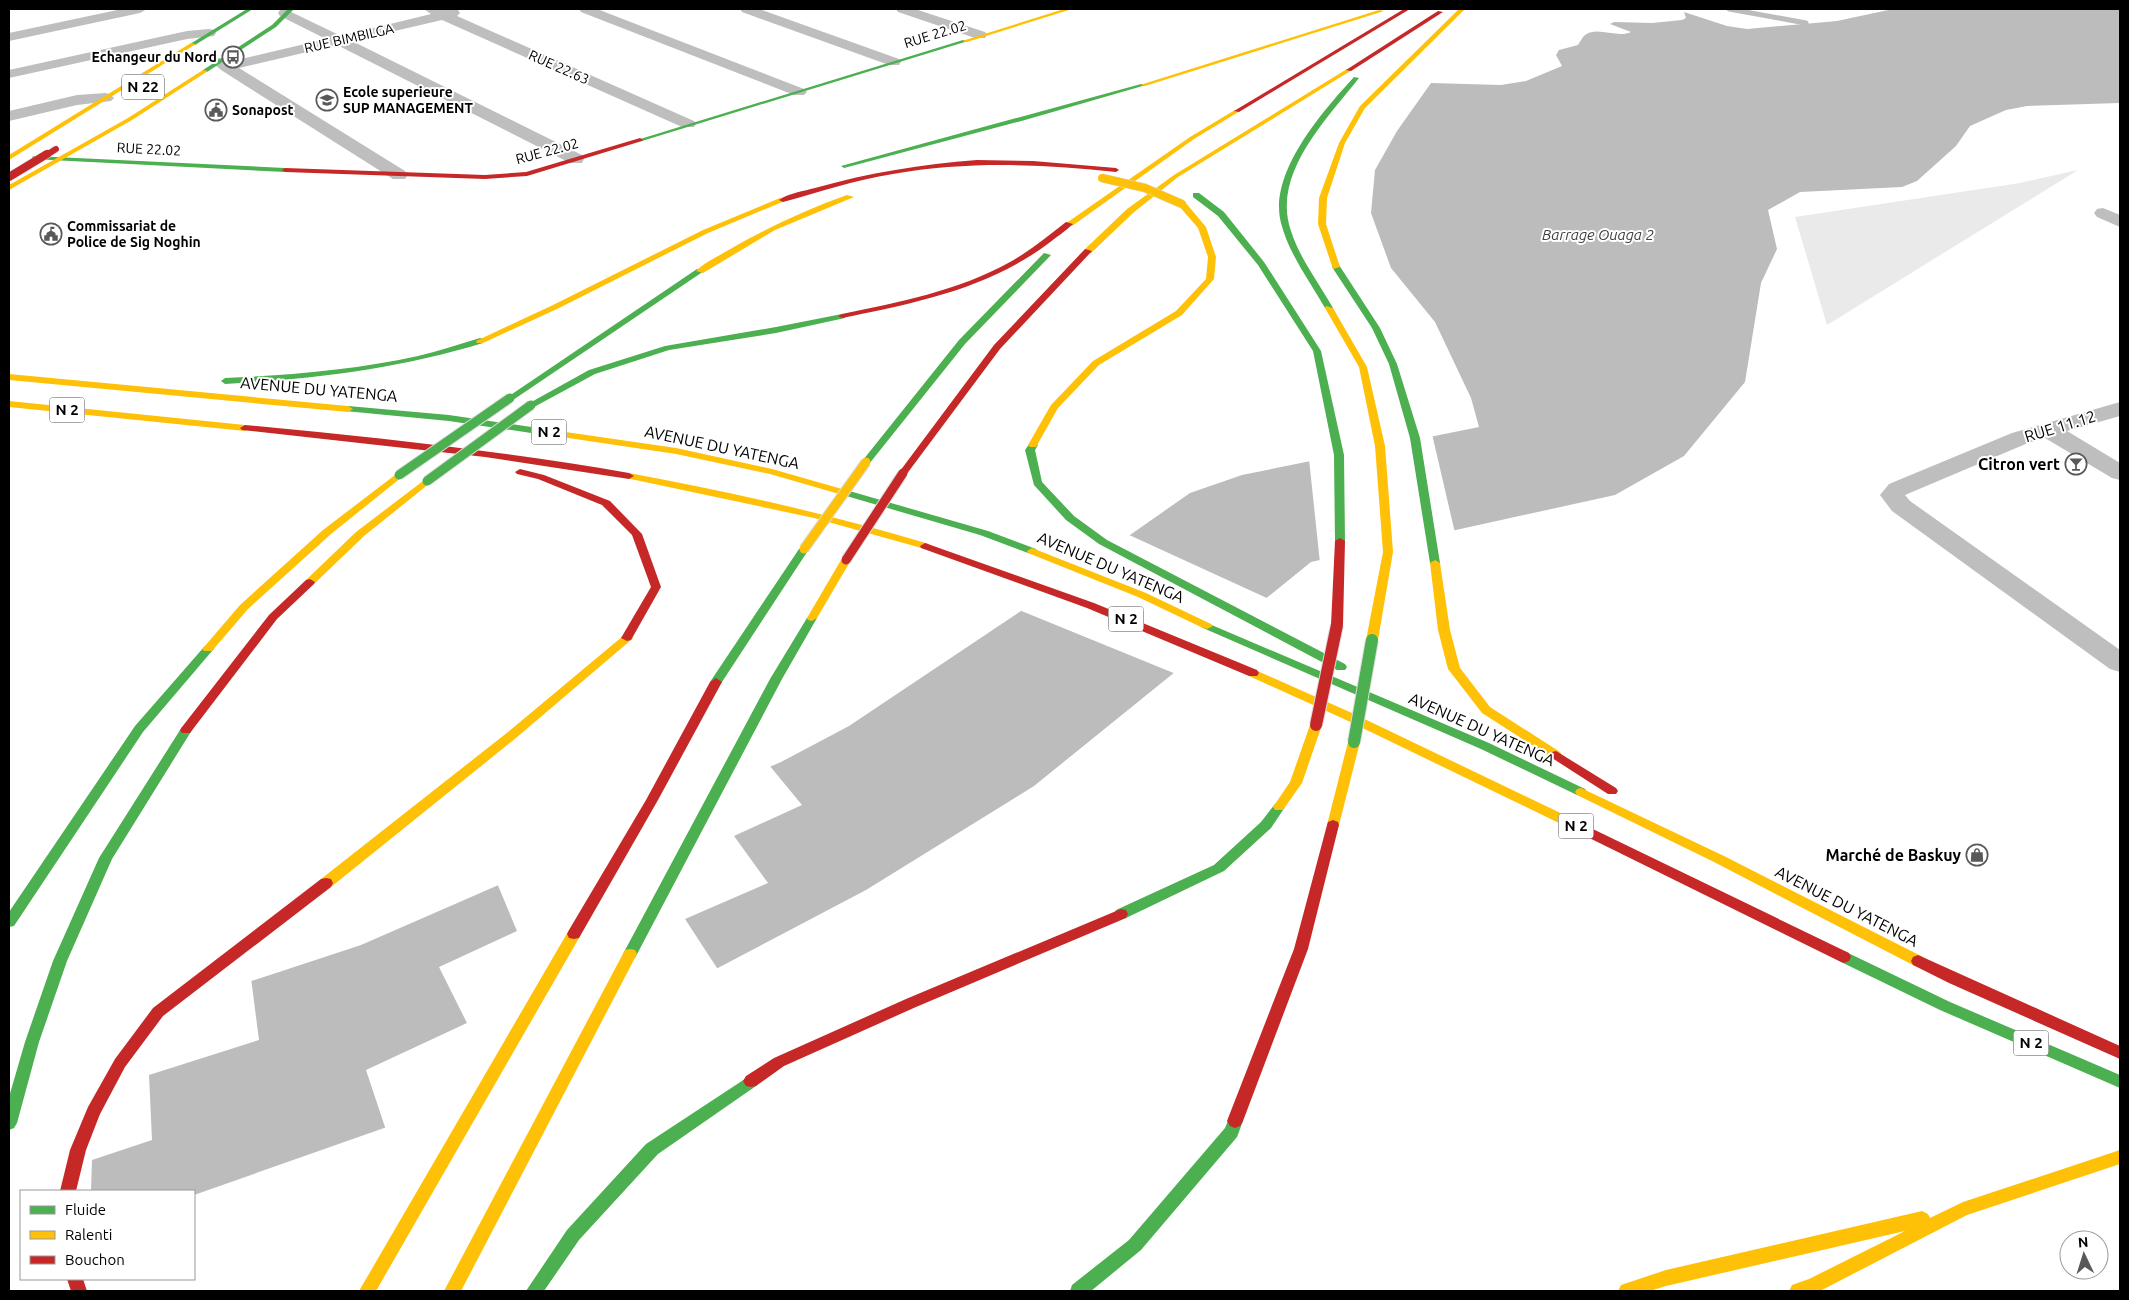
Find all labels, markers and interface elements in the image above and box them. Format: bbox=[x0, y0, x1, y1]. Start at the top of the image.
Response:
street label: RUE 22.02 bbox=[902, 17, 968, 51]
street label: RUE BIMBILGA bbox=[303, 20, 395, 56]
bus stop icon: Echangeur du Nord bbox=[221, 45, 245, 69]
street label: RUE 22.63 bbox=[526, 47, 592, 87]
place label: Echangeur du Nord bbox=[92, 49, 217, 65]
road number: N 22 bbox=[122, 74, 164, 100]
place label: Ecole superieure SUP MANAGEMENT bbox=[343, 84, 473, 116]
school or university icon: Ecole superieure SUP MANAGEMENT bbox=[315, 88, 339, 112]
public building icon: Sonapost bbox=[204, 98, 228, 122]
place label: Sonapost bbox=[232, 102, 294, 118]
street label: RUE 22.02 bbox=[514, 135, 580, 167]
street label: RUE 22.02 bbox=[116, 139, 182, 159]
place label: Commissariat de Police de Sig Noghin bbox=[67, 218, 201, 250]
public building icon: Commissariat de Police de Sig Noghin bbox=[39, 222, 63, 246]
water label: Barrage Ouaga 2 bbox=[1542, 226, 1654, 243]
street label: AVENUE DU YATENGA bbox=[240, 373, 399, 405]
road number: N 2 bbox=[50, 398, 84, 422]
street label: RUE 11.12 bbox=[2022, 407, 2098, 445]
road number: N 2 bbox=[532, 420, 566, 444]
street label: AVENUE DU YATENGA bbox=[643, 422, 801, 472]
bar icon: Citron vert bbox=[2064, 452, 2088, 476]
place label: Citron vert bbox=[1978, 455, 2060, 473]
street label: AVENUE DU YATENGA bbox=[1035, 528, 1188, 606]
road number: N 2 bbox=[1108, 606, 1144, 632]
street label: AVENUE DU YATENGA bbox=[1406, 689, 1558, 770]
road number: N 2 bbox=[1558, 814, 1594, 838]
shop icon: Marché de Baskuy bbox=[1965, 843, 1989, 867]
place label: Marché de Baskuy bbox=[1825, 846, 1961, 864]
street label: AVENUE DU YATENGA bbox=[1773, 862, 1922, 950]
road number: N 2 bbox=[2014, 1030, 2048, 1056]
legend bbox=[20, 1190, 195, 1280]
text: Fluide bbox=[65, 1201, 106, 1218]
text: Ralenti bbox=[65, 1226, 112, 1243]
north arrow bbox=[2059, 1230, 2109, 1280]
text: N bbox=[2077, 1234, 2089, 1250]
text: Bouchon bbox=[65, 1251, 125, 1268]

